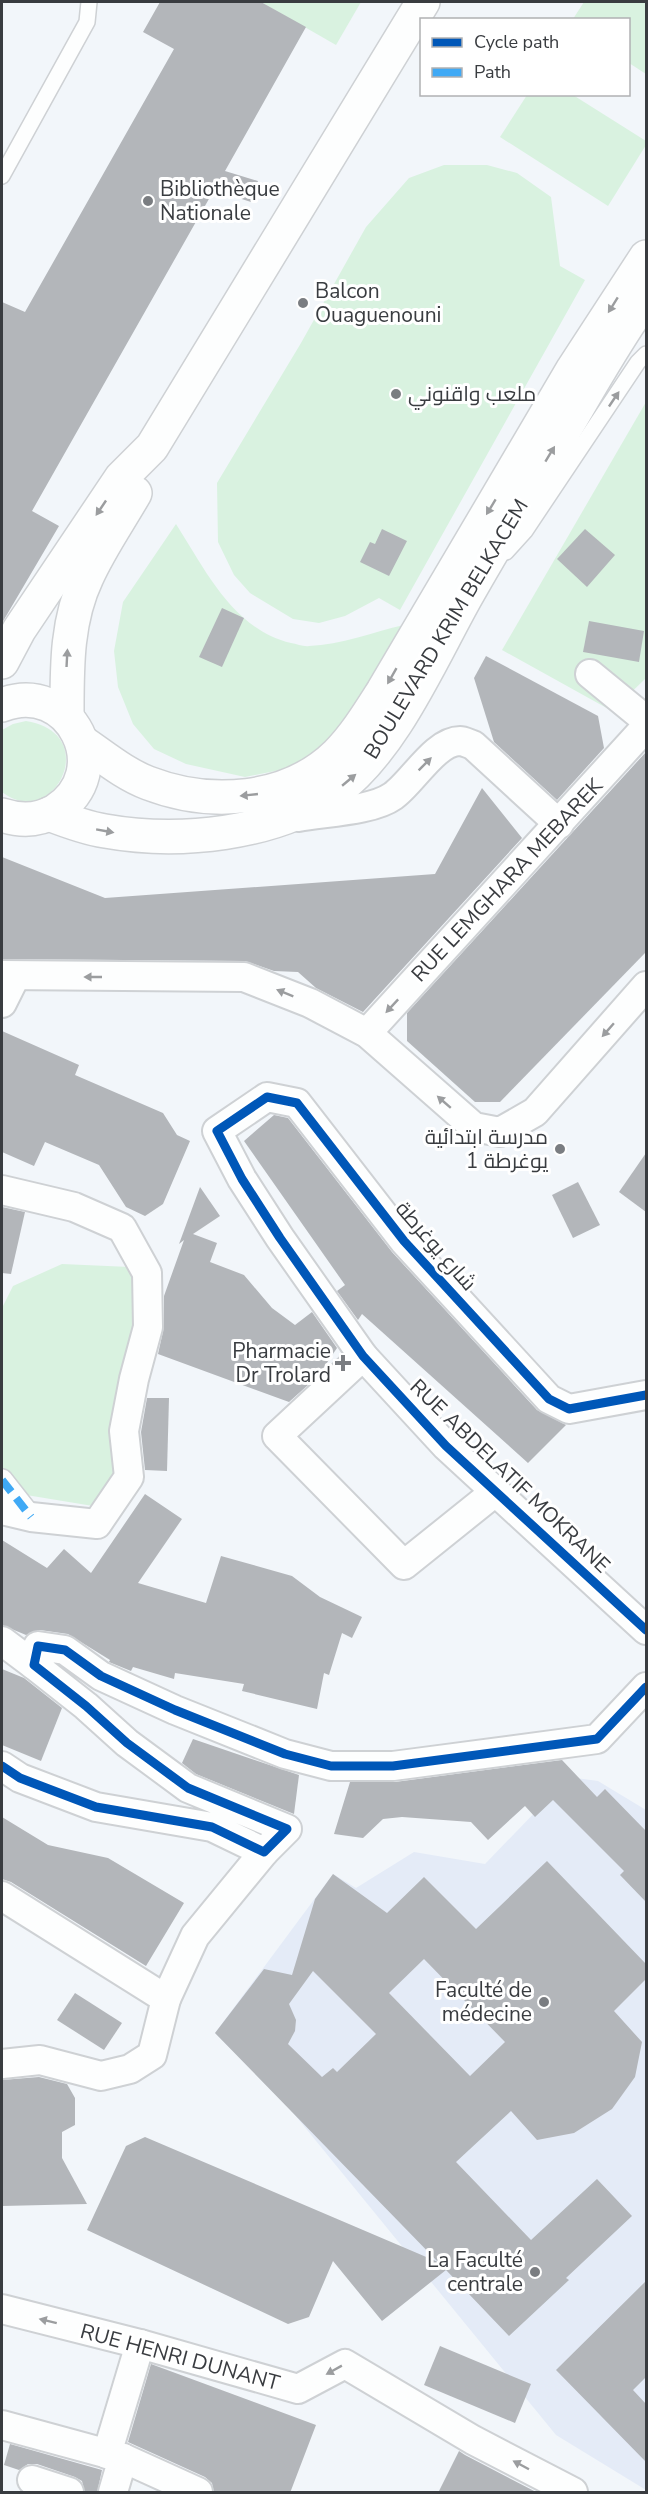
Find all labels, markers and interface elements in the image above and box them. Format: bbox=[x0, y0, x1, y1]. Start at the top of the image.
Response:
legend bbox=[420, 18, 630, 96]
text: Cycle path bbox=[474, 30, 559, 54]
text: Path bbox=[474, 60, 511, 84]
place label: Bibliothèque Nationale bbox=[160, 175, 280, 227]
marker: Bibliothèque Nationale bbox=[141, 194, 155, 208]
place label: Balcon Ouaguenouni bbox=[315, 277, 441, 329]
marker: Balcon Ouaguenouni bbox=[296, 296, 310, 310]
one-way arrow bbox=[608, 297, 619, 313]
place label: ملعب واقنوني bbox=[408, 380, 536, 410]
marker: ملعب واقنوني bbox=[389, 387, 403, 401]
one-way arrow bbox=[608, 391, 619, 407]
one-way arrow bbox=[545, 446, 556, 462]
street label: BOULEVARD KRIM BELKACEM bbox=[357, 494, 535, 764]
one-way arrow bbox=[95, 499, 107, 515]
one-way arrow bbox=[485, 499, 496, 515]
one-way arrow bbox=[63, 649, 72, 668]
one-way arrow bbox=[387, 668, 397, 685]
one-way arrow bbox=[418, 756, 432, 771]
street label: RUE LEMGHARA MEBAREK bbox=[405, 772, 609, 988]
one-way arrow bbox=[342, 774, 357, 786]
one-way arrow bbox=[240, 790, 259, 800]
one-way arrow bbox=[95, 827, 114, 836]
one-way arrow bbox=[83, 972, 102, 982]
one-way arrow bbox=[275, 988, 293, 998]
one-way arrow bbox=[385, 999, 399, 1013]
one-way arrow bbox=[602, 1022, 615, 1037]
one-way arrow bbox=[437, 1095, 452, 1109]
place label: مدرسة ابتدائية يوغرطة 1 bbox=[425, 1123, 548, 1175]
marker: مدرسة ابتدائية يوغرطة 1 bbox=[553, 1142, 567, 1156]
street label: شارع يوغرطة bbox=[389, 1195, 483, 1297]
place label: Pharmacie Dr Trolard bbox=[232, 1337, 331, 1389]
marker: Pharmacie Dr Trolard bbox=[336, 1356, 350, 1370]
street label: RUE ABDELATIF MOKRANE bbox=[404, 1373, 616, 1579]
place label: Faculté de médecine bbox=[435, 1976, 532, 2028]
marker: Faculté de médecine bbox=[537, 1995, 551, 2009]
place label: La Faculté centrale bbox=[427, 2246, 523, 2298]
marker: La Faculté centrale bbox=[528, 2265, 542, 2279]
one-way arrow bbox=[39, 2316, 57, 2325]
street label: RUE HENRI DUNANT bbox=[77, 2317, 283, 2397]
one-way arrow bbox=[325, 2365, 342, 2375]
one-way arrow bbox=[512, 2460, 529, 2470]

